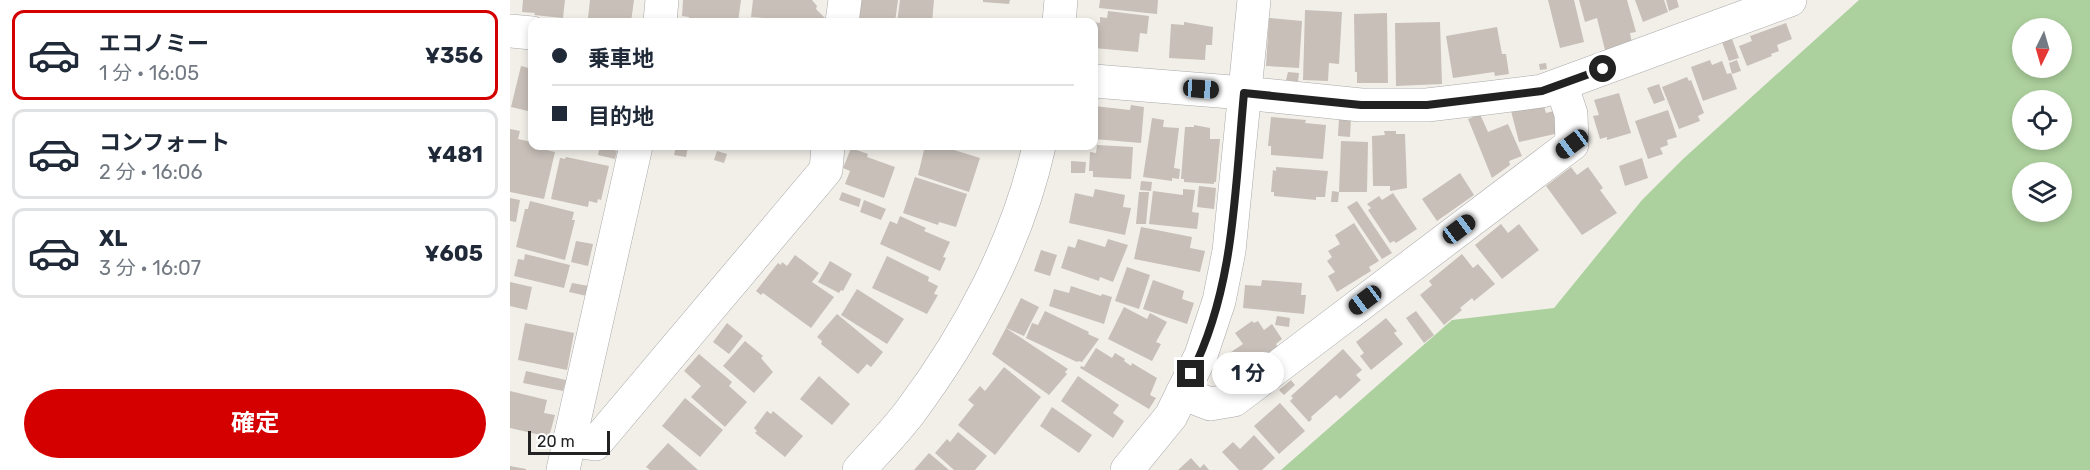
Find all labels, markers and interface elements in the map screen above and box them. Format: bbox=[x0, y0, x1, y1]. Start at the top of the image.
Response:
north arrow bbox=[2012, 18, 2072, 78]
map controls bbox=[2012, 18, 2072, 222]
icon: car bbox=[27, 28, 81, 82]
text: エコノミー bbox=[99, 30, 209, 57]
text: ¥356 bbox=[425, 42, 483, 69]
text: 乗車地 bbox=[588, 45, 654, 72]
route start bbox=[1589, 55, 1616, 82]
text: 1 分 · 16:05 bbox=[99, 61, 199, 85]
car bbox=[1182, 79, 1220, 99]
button: locate bbox=[2012, 90, 2072, 150]
text: 目的地 bbox=[588, 103, 654, 130]
car bbox=[1552, 126, 1592, 162]
icon: car bbox=[27, 127, 81, 181]
text: コンフォート bbox=[99, 129, 230, 156]
text: ¥481 bbox=[427, 141, 483, 168]
text: 2 分 · 16:06 bbox=[99, 160, 203, 184]
button: layers bbox=[2012, 162, 2072, 222]
car bbox=[1439, 211, 1479, 247]
text: XL bbox=[99, 225, 127, 252]
icon: car bbox=[27, 226, 81, 280]
text: ¥605 bbox=[424, 240, 483, 267]
text: 3 分 · 16:07 bbox=[99, 256, 201, 280]
car bbox=[1345, 282, 1385, 318]
callout: 1 分 bbox=[1212, 353, 1284, 395]
route end bbox=[1177, 360, 1204, 387]
text: 1 分 bbox=[1231, 361, 1265, 385]
button: 確定 bbox=[24, 389, 486, 458]
scale bar bbox=[528, 428, 610, 456]
text: 20 m bbox=[537, 432, 575, 451]

